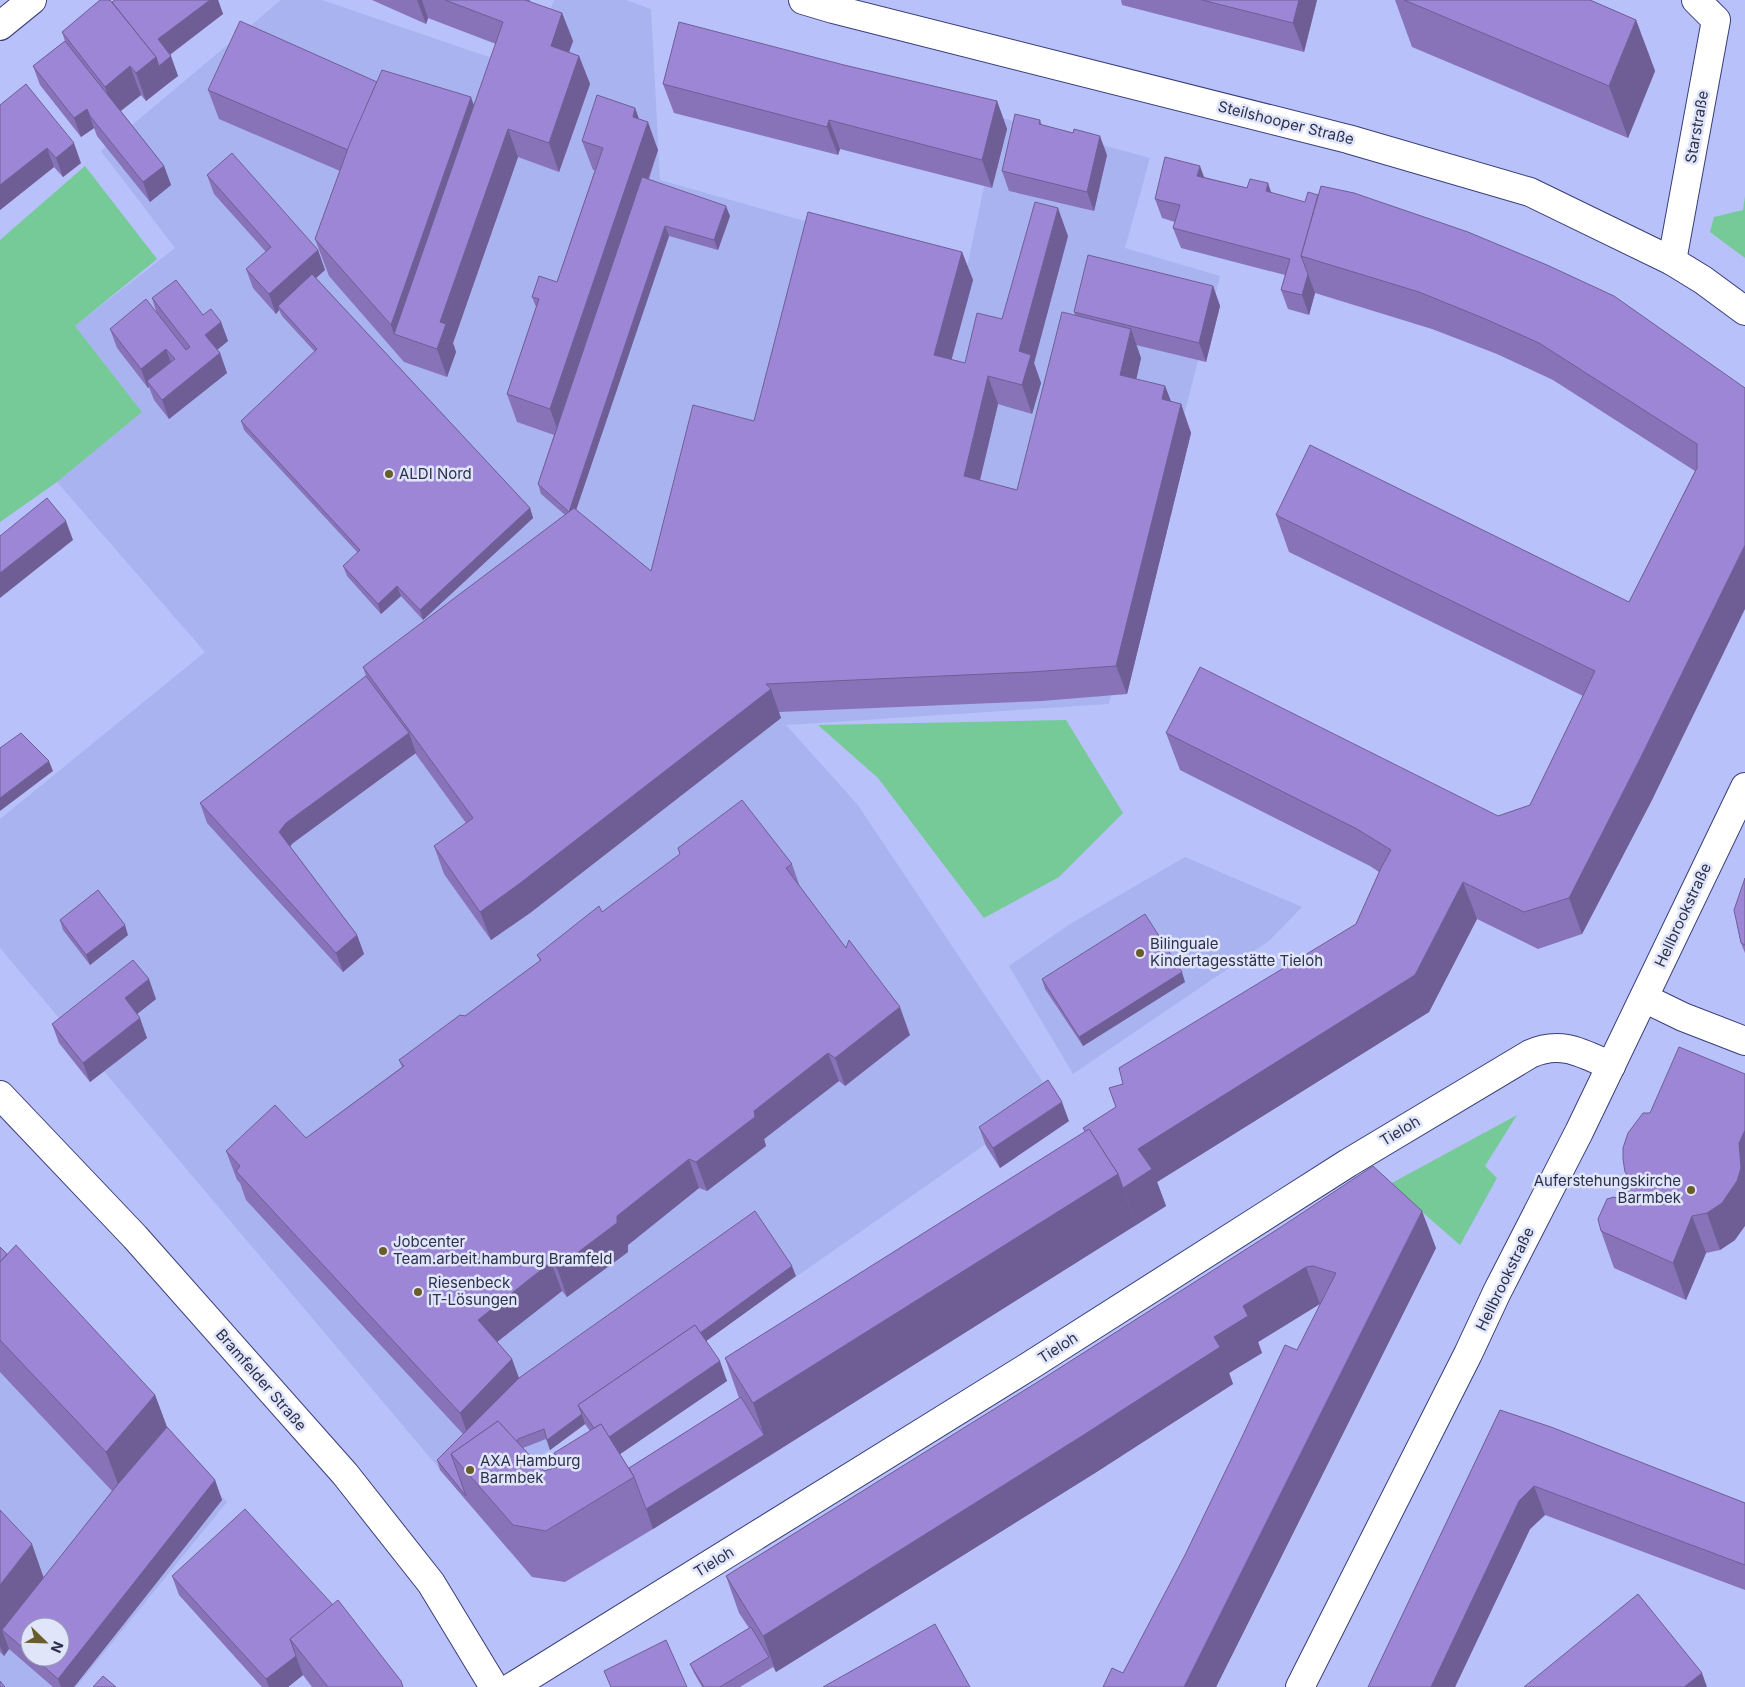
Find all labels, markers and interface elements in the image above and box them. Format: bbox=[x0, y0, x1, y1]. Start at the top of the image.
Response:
street label: Starstraße bbox=[1681, 89, 1712, 165]
street label: Steilshooper Straße bbox=[1216, 96, 1356, 149]
place label: ALDI Nord bbox=[399, 464, 472, 483]
marker: ALDI Nord bbox=[383, 468, 395, 480]
street label: Hellbrookstraße bbox=[1650, 860, 1715, 970]
place label: Bilinguale Kindertagesstätte Tieloh bbox=[1150, 934, 1323, 970]
marker: Bilinguale Kindertagesstätte Tieloh bbox=[1134, 947, 1146, 959]
street label: Tieloh bbox=[1376, 1111, 1423, 1150]
place label: Auferstehungskirche Barmbek bbox=[1534, 1171, 1682, 1207]
marker: Auferstehungskirche Barmbek bbox=[1685, 1184, 1697, 1196]
street label: Hellbrookstraße bbox=[1471, 1224, 1538, 1334]
place label: Jobcenter Team.arbeit.hamburg Bramfeld bbox=[393, 1232, 612, 1268]
marker: Jobcenter Team.arbeit.hamburg Bramfeld bbox=[377, 1245, 389, 1257]
place label: Riesenbeck IT-Lösungen bbox=[428, 1273, 517, 1309]
marker: Riesenbeck IT-Lösungen bbox=[412, 1286, 424, 1298]
street label: Bramfelder Straße bbox=[212, 1325, 311, 1435]
street label: Tieloh bbox=[1034, 1328, 1081, 1367]
place label: AXA Hamburg Barmbek bbox=[480, 1451, 581, 1487]
marker: AXA Hamburg Barmbek bbox=[464, 1464, 476, 1476]
street label: Tieloh bbox=[690, 1542, 737, 1581]
north arrow bbox=[20, 1617, 70, 1667]
text: N bbox=[48, 1639, 67, 1656]

